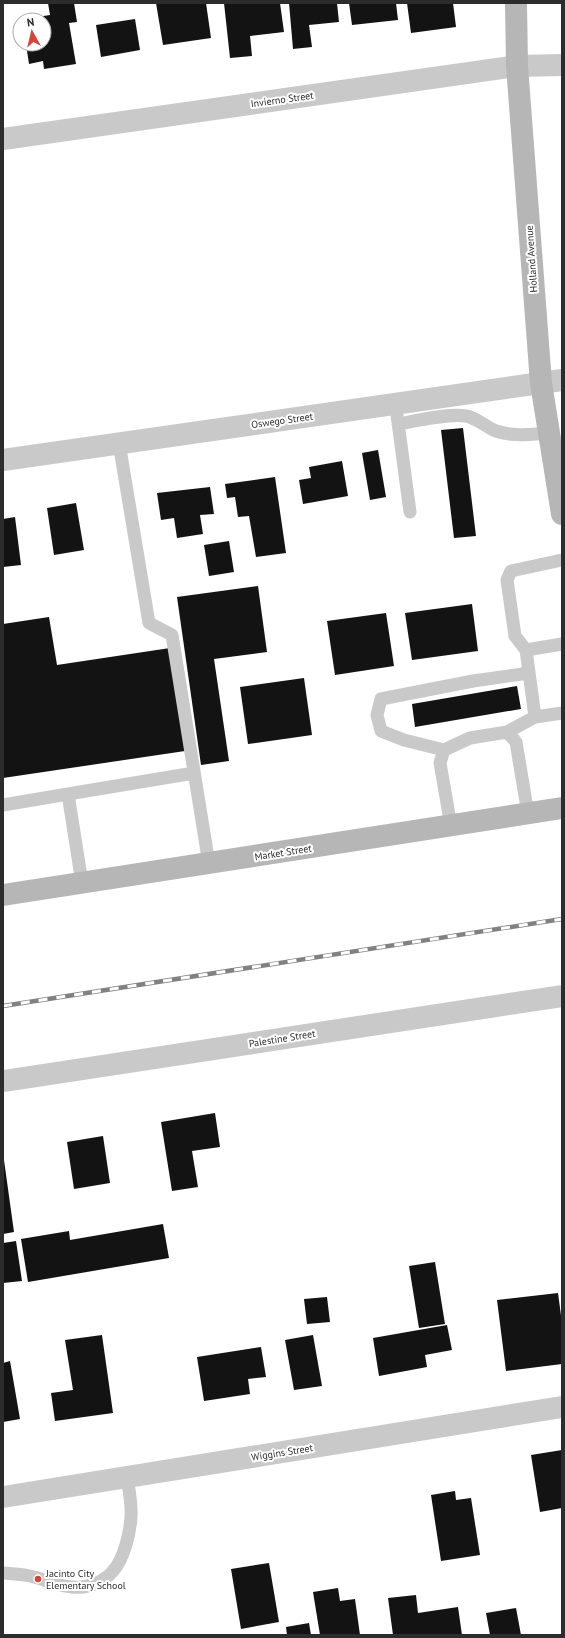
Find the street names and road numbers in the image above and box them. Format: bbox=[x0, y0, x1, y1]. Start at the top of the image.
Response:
street label: Invierno Street bbox=[250, 89, 315, 110]
street label: Holland Avenue bbox=[523, 225, 540, 293]
street label: Oswego Street bbox=[250, 410, 314, 431]
street label: Market Street bbox=[254, 841, 313, 863]
street label: Palestine Street bbox=[248, 1027, 317, 1050]
street label: Wiggins Street bbox=[250, 1441, 314, 1464]

